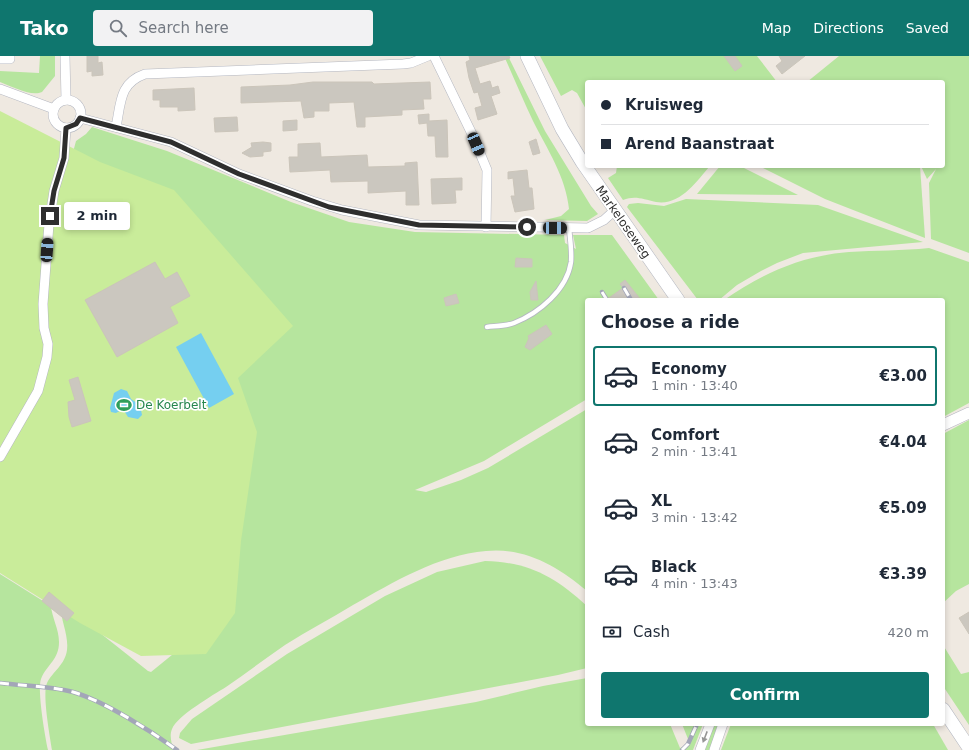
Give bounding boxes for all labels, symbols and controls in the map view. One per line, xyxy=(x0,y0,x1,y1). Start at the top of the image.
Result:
search box xyxy=(93,10,373,46)
text: Tako xyxy=(20,17,69,39)
icon: search xyxy=(107,17,129,39)
text: Search here xyxy=(139,19,229,37)
text: Map xyxy=(762,20,791,36)
text: Directions xyxy=(813,20,884,36)
text: Saved xyxy=(906,20,949,36)
text: Kruisweg xyxy=(625,96,704,114)
car xyxy=(466,131,486,157)
text: Arend Baanstraat xyxy=(625,135,774,153)
street label: Markeloseweg xyxy=(593,183,653,261)
callout: 2 min xyxy=(64,202,130,230)
route end xyxy=(41,207,59,225)
text: 2 min xyxy=(77,208,117,223)
route start xyxy=(518,218,536,236)
car xyxy=(543,222,567,234)
car xyxy=(40,238,54,262)
text: Choose a ride xyxy=(601,311,740,332)
icon: car xyxy=(603,358,639,394)
text: Economy xyxy=(651,360,727,378)
text: €3.00 xyxy=(880,367,927,385)
text: 1 min · 13:40 xyxy=(651,378,738,393)
sports icon: De Koerbelt xyxy=(115,396,133,414)
place label: De Koerbelt xyxy=(136,398,207,412)
icon: car xyxy=(603,424,639,460)
text: Comfort xyxy=(651,426,719,444)
text: €4.04 xyxy=(880,433,927,451)
text: 2 min · 13:41 xyxy=(651,444,738,459)
icon: car xyxy=(603,490,639,526)
text: XL xyxy=(651,492,672,510)
text: €5.09 xyxy=(880,499,927,517)
text: 3 min · 13:42 xyxy=(651,510,738,525)
icon: car xyxy=(603,556,639,592)
text: Black xyxy=(651,558,697,576)
text: €3.39 xyxy=(880,565,927,583)
text: 4 min · 13:43 xyxy=(651,576,738,591)
icon: cash xyxy=(601,621,623,643)
text: Cash xyxy=(633,623,670,641)
text: 420 m xyxy=(887,625,929,640)
button: Confirm xyxy=(601,672,929,718)
one-way arrow xyxy=(701,731,707,743)

